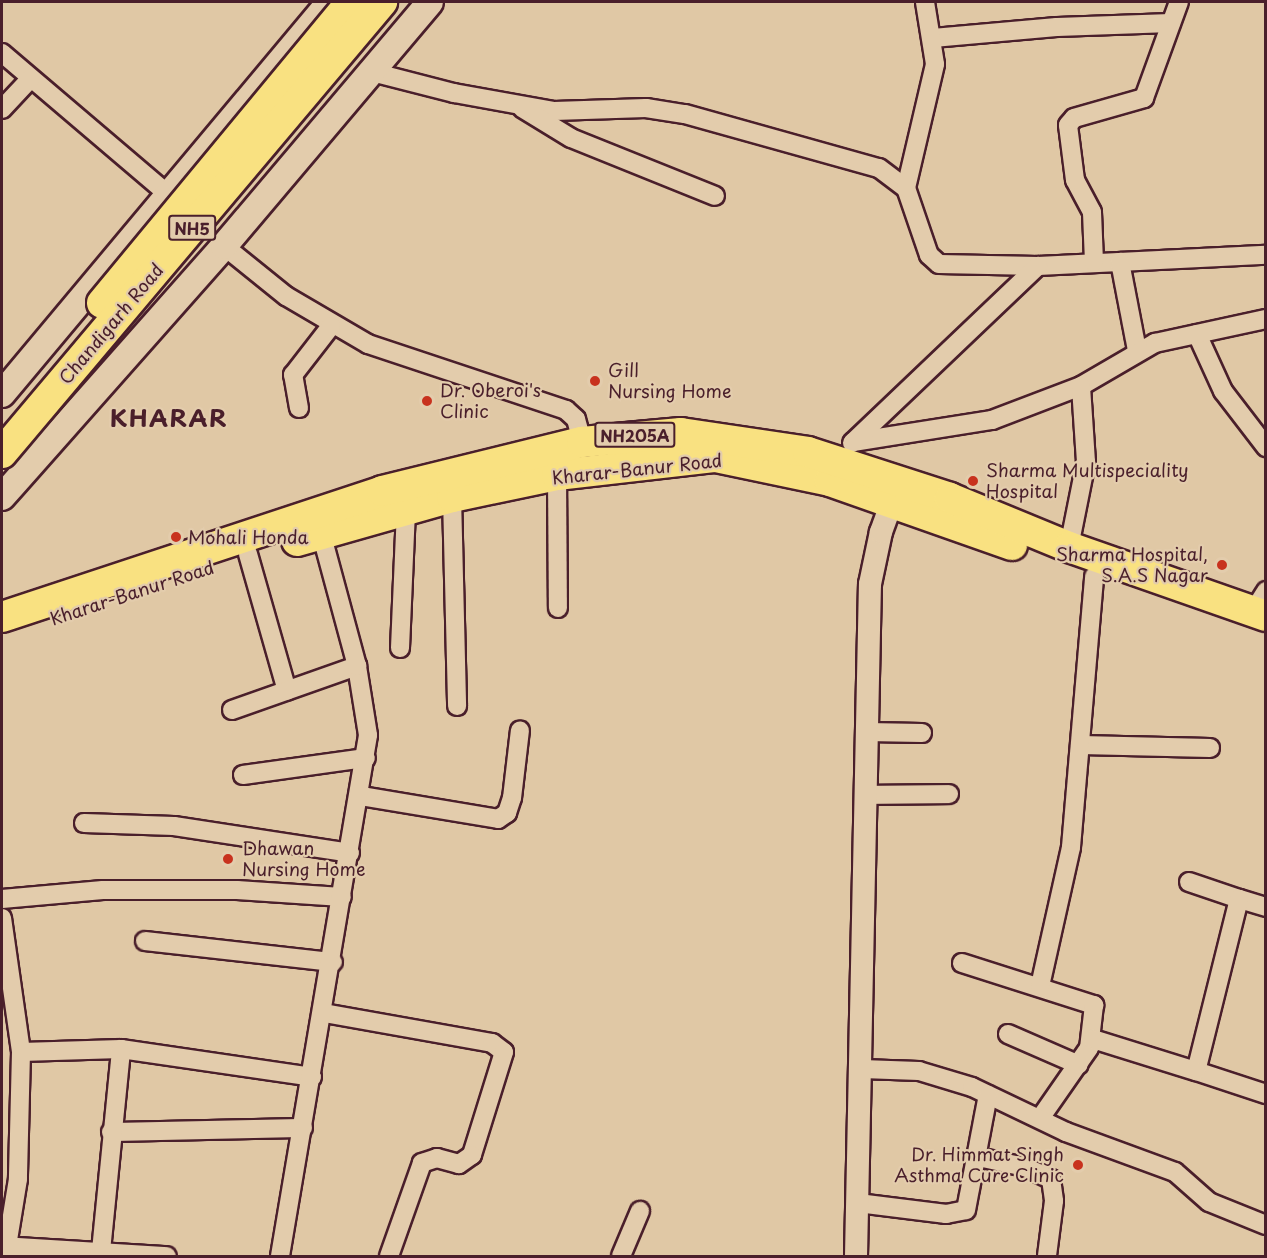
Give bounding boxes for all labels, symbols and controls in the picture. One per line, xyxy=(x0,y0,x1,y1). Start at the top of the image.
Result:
road number: NH5 xyxy=(168,215,216,241)
street label: Chandigarh Road xyxy=(54,259,168,389)
place label: Gill Nursing Home xyxy=(608,360,732,403)
marker: Gill Nursing Home xyxy=(586,372,604,390)
place label: Dr. Oberoi's Clinic xyxy=(440,380,542,422)
marker: Dr. Oberoi's Clinic xyxy=(418,392,436,410)
district label: KHARAR xyxy=(112,404,226,432)
road number: NH205A xyxy=(593,422,677,448)
street label: Kharar-Banur Road xyxy=(551,449,723,489)
place label: Sharma Multispeciality Hospital xyxy=(986,460,1189,502)
marker: Sharma Multispeciality Hospital xyxy=(964,472,982,490)
place label: Mohali Honda xyxy=(188,526,309,548)
marker: Mohali Honda xyxy=(169,530,183,544)
place label: Sharma Hospital, S.A.S Nagar xyxy=(1055,544,1208,586)
street label: Kharar-Banur Road xyxy=(48,556,216,630)
marker: Sharma Hospital, S.A.S Nagar xyxy=(1213,556,1231,574)
place label: Dhawan Nursing Home xyxy=(242,838,366,880)
marker: Dhawan Nursing Home xyxy=(219,850,237,868)
place label: Dr. Himmat Singh Asthma Cure Clinic xyxy=(894,1144,1064,1186)
marker: Dr. Himmat Singh Asthma Cure Clinic xyxy=(1069,1156,1087,1174)

